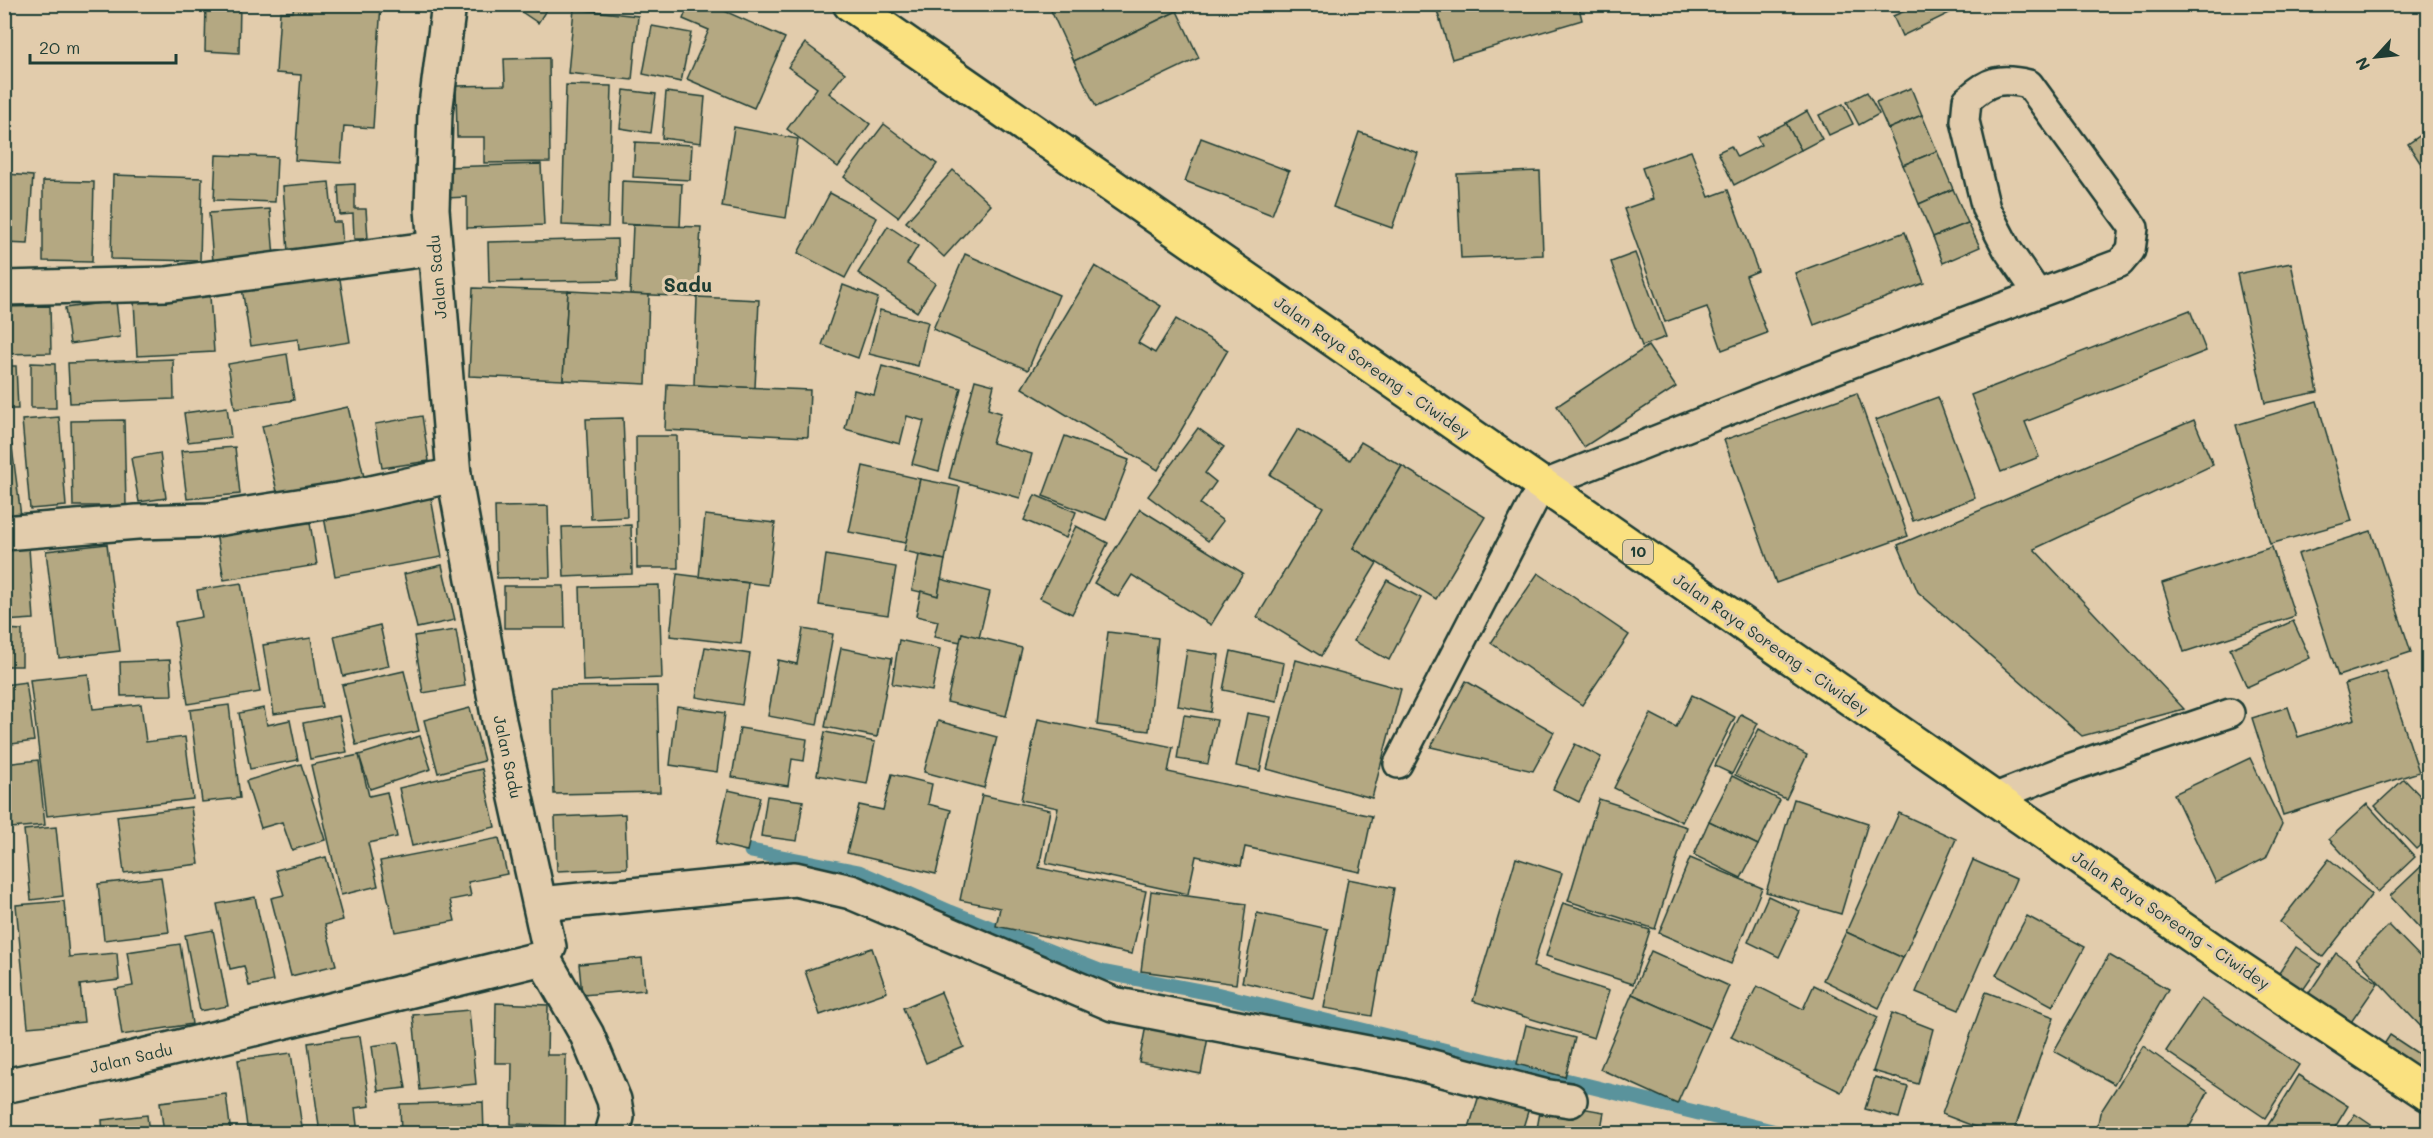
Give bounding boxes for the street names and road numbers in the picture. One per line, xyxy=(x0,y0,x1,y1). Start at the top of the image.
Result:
street label: Jalan Sadu xyxy=(422,234,451,320)
street label: Jalan Raya Soreang - Ciwidey xyxy=(1270,291,1474,442)
road number: 10 xyxy=(1623,540,1653,564)
street label: Jalan Raya Soreang - Ciwidey xyxy=(1669,568,1873,719)
street label: Jalan Sadu xyxy=(489,713,528,800)
street label: Jalan Raya Soreang - Ciwidey xyxy=(2068,845,2274,994)
street label: Jalan Sadu xyxy=(87,1038,174,1077)

